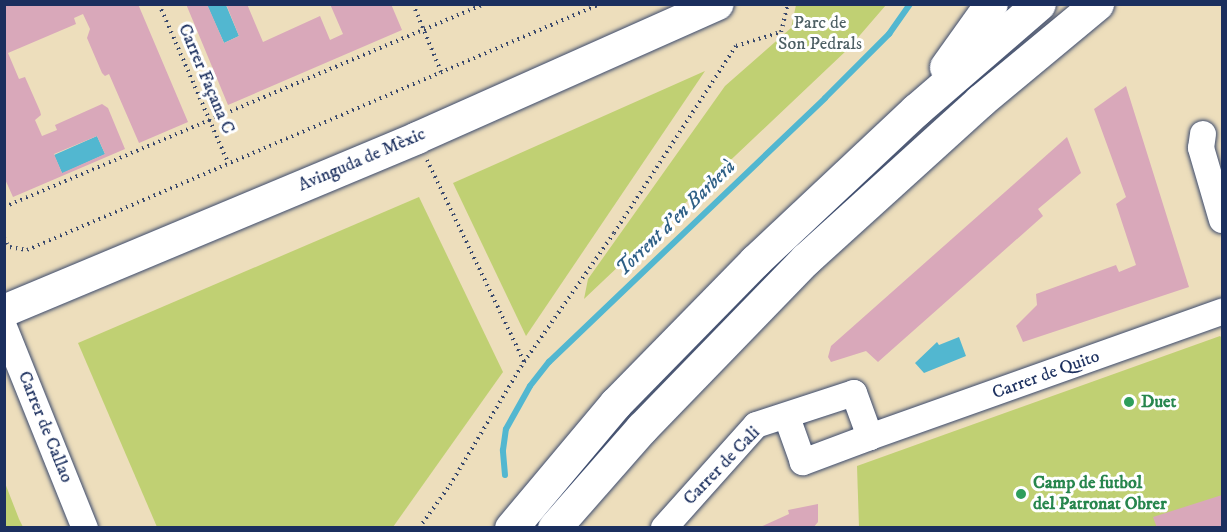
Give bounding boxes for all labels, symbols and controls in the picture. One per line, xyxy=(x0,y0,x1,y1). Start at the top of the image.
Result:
park label: Parc de Son Pedrals xyxy=(778,13,862,56)
street label: Carrer Façana C xyxy=(173,21,239,137)
street label: Avinguda de Mèxic xyxy=(295,123,429,197)
water label: Torrent d'en Barberà xyxy=(611,155,741,281)
street label: Carrer de Quito xyxy=(989,346,1103,404)
street label: Carrer de Callao xyxy=(13,368,77,486)
place label: Duet xyxy=(1141,391,1176,413)
marker: Duet xyxy=(1122,395,1136,409)
street label: Carrer de Cali xyxy=(679,422,765,510)
place label: Camp de futbol del Patronat Obrer xyxy=(1033,473,1167,516)
marker: Camp de futbol del Patronat Obrer xyxy=(1014,487,1028,501)

